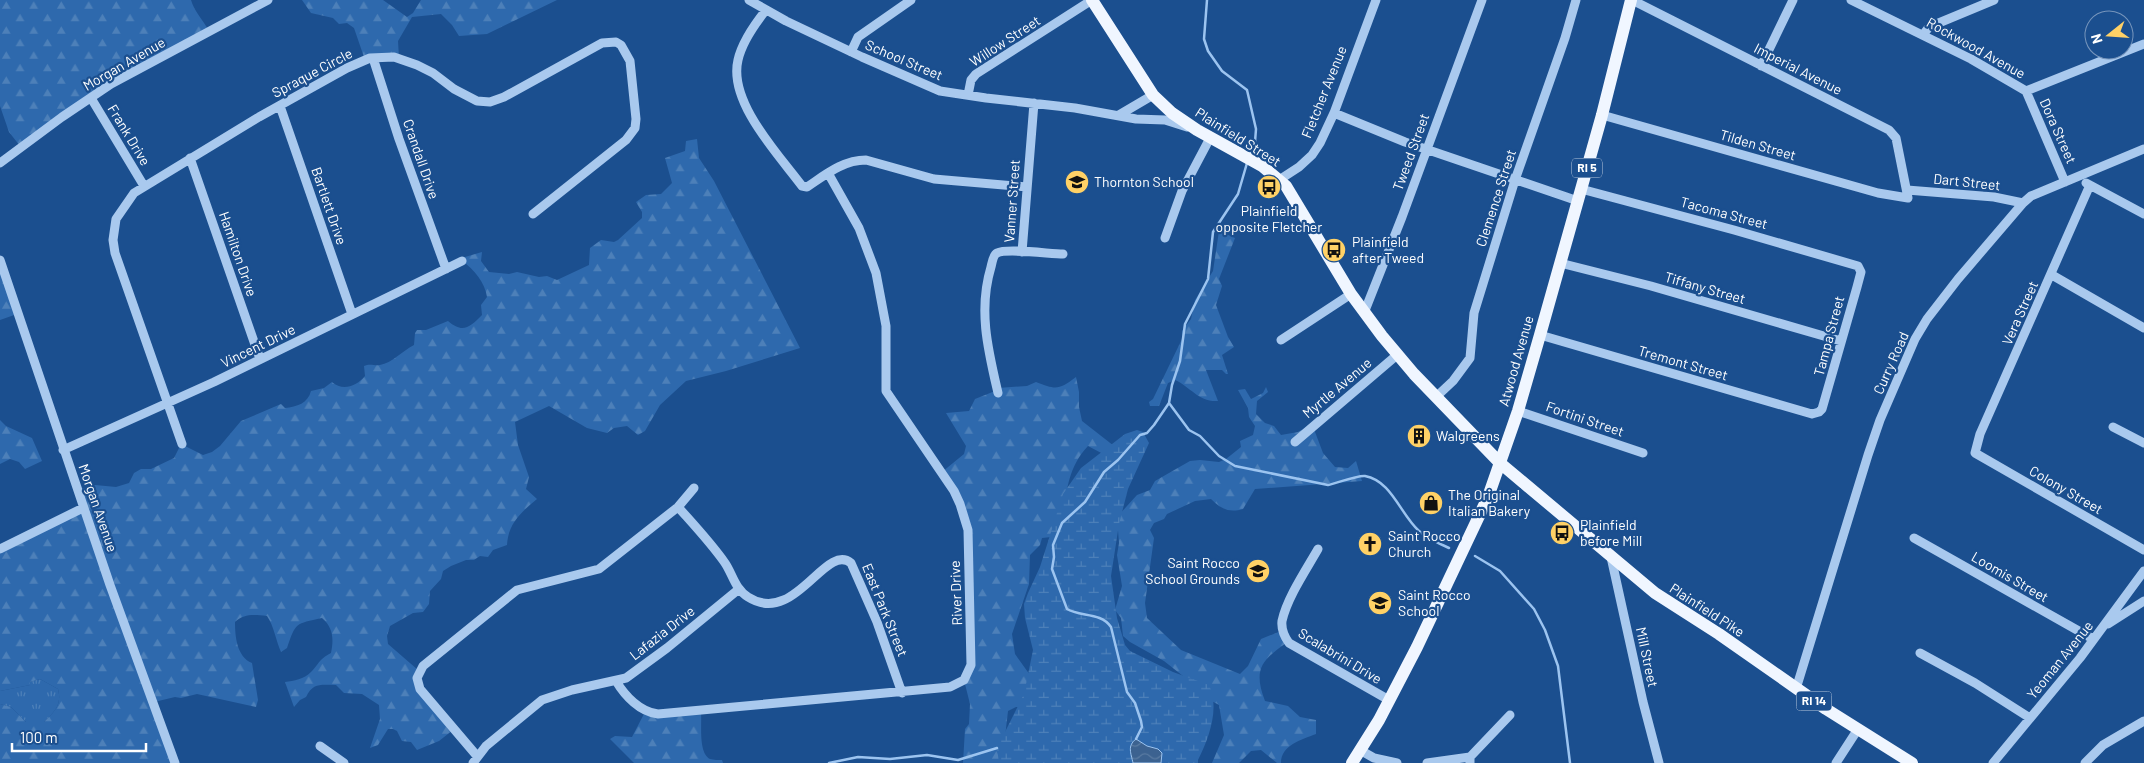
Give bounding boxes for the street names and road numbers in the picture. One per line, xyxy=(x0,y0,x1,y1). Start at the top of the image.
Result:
street label: Willow Street xyxy=(966,11,1043,70)
street label: Rockwood Avenue xyxy=(1924,13,2029,82)
street label: Morgan Avenue xyxy=(80,33,168,94)
street label: School Street xyxy=(863,36,945,83)
street label: Imperial Avenue xyxy=(1751,39,1845,98)
street label: Fletcher Avenue xyxy=(1297,43,1350,140)
street label: Spraque Circle xyxy=(269,44,355,101)
street label: Dora Street xyxy=(2037,96,2080,166)
street label: Frank Drive xyxy=(104,101,154,168)
street label: Plainfield Street xyxy=(1192,103,1284,170)
street label: Tweed Street xyxy=(1389,111,1432,193)
street label: Crandall Drive xyxy=(400,117,443,201)
street label: Tilden Street xyxy=(1718,126,1798,163)
street label: Clemence Street xyxy=(1472,147,1519,249)
road number: RI 5 xyxy=(1572,158,1602,178)
street label: Vanner Street xyxy=(1000,159,1023,243)
street label: Bartlett Drive xyxy=(308,165,351,247)
street label: Dart Street xyxy=(1933,170,2001,193)
street label: Tacoma Street xyxy=(1679,193,1770,232)
street label: Hamilton Drive xyxy=(216,209,261,299)
street label: Tiffany Street xyxy=(1663,268,1747,307)
street label: Vera Street xyxy=(1998,278,2041,347)
street label: Tampa Street xyxy=(1810,294,1847,378)
street label: Atwood Avenue xyxy=(1494,314,1537,408)
street label: Vincent Drive xyxy=(218,320,298,371)
street label: Curry Road xyxy=(1869,329,1912,397)
street label: Tremont Street xyxy=(1636,342,1730,383)
street label: Myrtle Avenue xyxy=(1299,354,1375,421)
street label: Fortini Street xyxy=(1544,397,1626,440)
street label: Morgan Avenue xyxy=(75,462,121,554)
street label: Colony Street xyxy=(2027,462,2106,517)
street label: Loomis Street xyxy=(1969,548,2052,605)
street label: River Drive xyxy=(946,560,965,626)
street label: East Park Street xyxy=(859,561,912,659)
street label: Plainfield Pike xyxy=(1667,579,1748,640)
street label: Lafazia Drive xyxy=(626,602,698,663)
street label: Yeoman Avenue xyxy=(2023,617,2096,702)
street label: Scalabrini Drive xyxy=(1295,624,1385,687)
street label: Mill Street xyxy=(1633,625,1662,689)
road number: RI 14 xyxy=(1796,691,1832,710)

